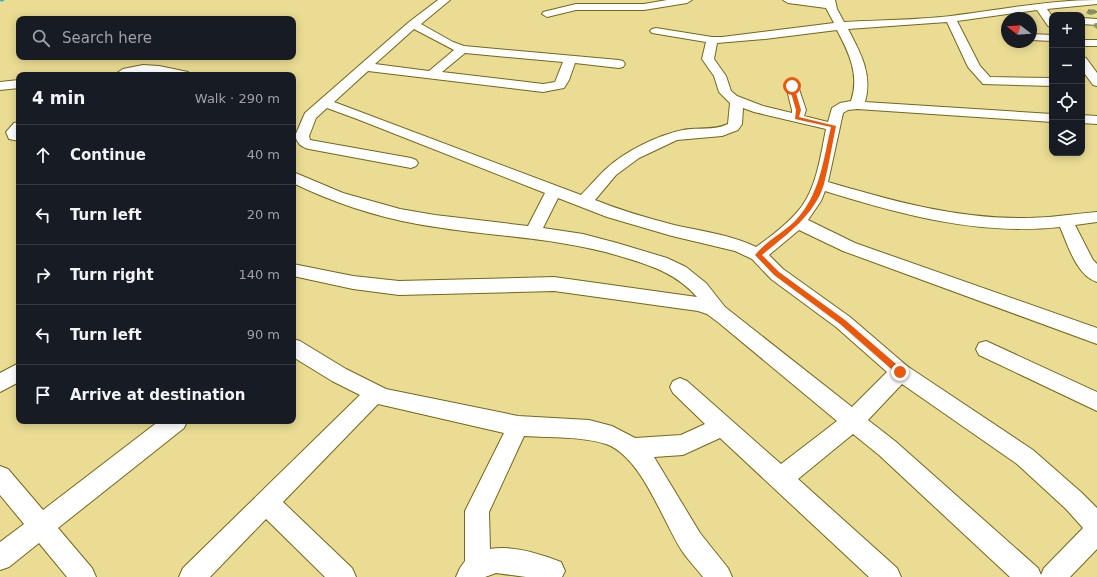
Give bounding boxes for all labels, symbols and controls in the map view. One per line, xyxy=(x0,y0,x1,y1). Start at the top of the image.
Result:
north arrow xyxy=(1001,12,1037,48)
map controls xyxy=(1049,12,1085,156)
button: + xyxy=(1049,12,1085,48)
search box xyxy=(16,16,296,60)
icon: search xyxy=(30,27,52,49)
text: Search here xyxy=(62,29,152,47)
button: − xyxy=(1049,48,1085,84)
route start xyxy=(783,77,801,95)
button: locate xyxy=(1049,84,1085,120)
text: 4 min xyxy=(32,88,85,108)
text: Walk · 290 m xyxy=(195,91,280,106)
button: layers xyxy=(1049,120,1085,156)
icon: ahead xyxy=(32,144,54,166)
text: Continue xyxy=(70,146,146,164)
text: 40 m xyxy=(247,147,280,162)
icon: left xyxy=(32,204,54,226)
text: Turn left xyxy=(70,206,142,224)
text: 20 m xyxy=(247,207,280,222)
icon: right xyxy=(32,264,54,286)
text: Turn right xyxy=(70,266,154,284)
text: 140 m xyxy=(238,267,280,282)
icon: left xyxy=(32,324,54,346)
text: Turn left xyxy=(70,326,142,344)
text: 90 m xyxy=(247,327,280,342)
route end xyxy=(891,363,909,381)
icon: arrive xyxy=(32,384,54,406)
text: Arrive at destination xyxy=(70,386,245,404)

